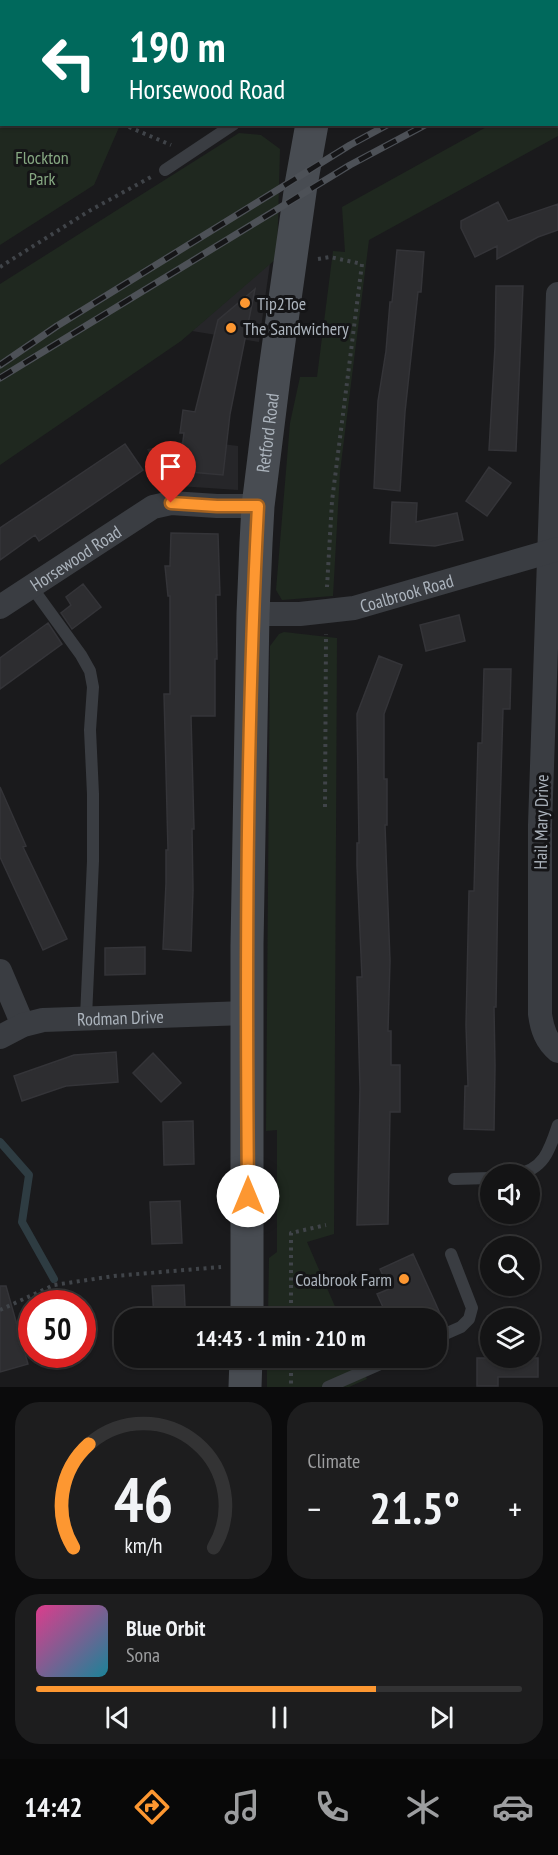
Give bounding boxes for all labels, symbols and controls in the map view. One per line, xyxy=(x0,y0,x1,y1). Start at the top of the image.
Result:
text: 190 m xyxy=(129,19,226,74)
icon: left xyxy=(30,24,108,102)
text: Horsewood Road xyxy=(129,72,285,106)
park label: Flockton Park xyxy=(15,146,69,190)
place label: Tip2Toe xyxy=(257,292,306,315)
marker: Tip2Toe xyxy=(238,296,252,310)
place label: The Sandwichery xyxy=(243,317,349,340)
marker: The Sandwichery xyxy=(224,321,238,335)
street label: Retford Road xyxy=(251,392,283,474)
pin xyxy=(145,441,196,503)
icon: arrive xyxy=(154,450,187,483)
street label: Horsewood Road xyxy=(25,520,125,596)
street label: Coalbrook Road xyxy=(357,568,456,617)
street label: Hail Mary Drive xyxy=(529,774,553,870)
street label: Rodman Drive xyxy=(77,1004,164,1030)
position arrow xyxy=(216,1164,280,1228)
map controls xyxy=(480,1164,540,1368)
button: sound xyxy=(480,1164,540,1224)
button: search xyxy=(480,1236,540,1296)
place label: Coalbrook Farm xyxy=(295,1268,392,1291)
marker: Coalbrook Farm xyxy=(397,1272,411,1286)
speed limit sign: 50 xyxy=(18,1290,96,1368)
button: layers xyxy=(480,1308,540,1368)
text: 14:43 · 1 min · 210 m xyxy=(195,1324,366,1352)
text: Climate xyxy=(308,1448,360,1474)
text: 46 xyxy=(113,1458,173,1539)
text: 21.5° xyxy=(370,1478,460,1536)
text: − xyxy=(308,1487,321,1530)
text: + xyxy=(508,1487,522,1530)
text: km/h xyxy=(124,1531,162,1559)
text: Blue Orbit xyxy=(126,1614,205,1642)
text: Sona xyxy=(126,1642,160,1668)
icon: previous xyxy=(101,1701,134,1734)
icon: pause xyxy=(263,1701,296,1734)
icon: next xyxy=(425,1701,458,1734)
icon: directions xyxy=(131,1786,173,1828)
icon: music xyxy=(221,1786,263,1828)
icon: phone xyxy=(311,1786,353,1828)
icon: climate xyxy=(402,1786,444,1828)
icon: car xyxy=(492,1786,534,1828)
text: 14:42 xyxy=(24,1790,83,1824)

